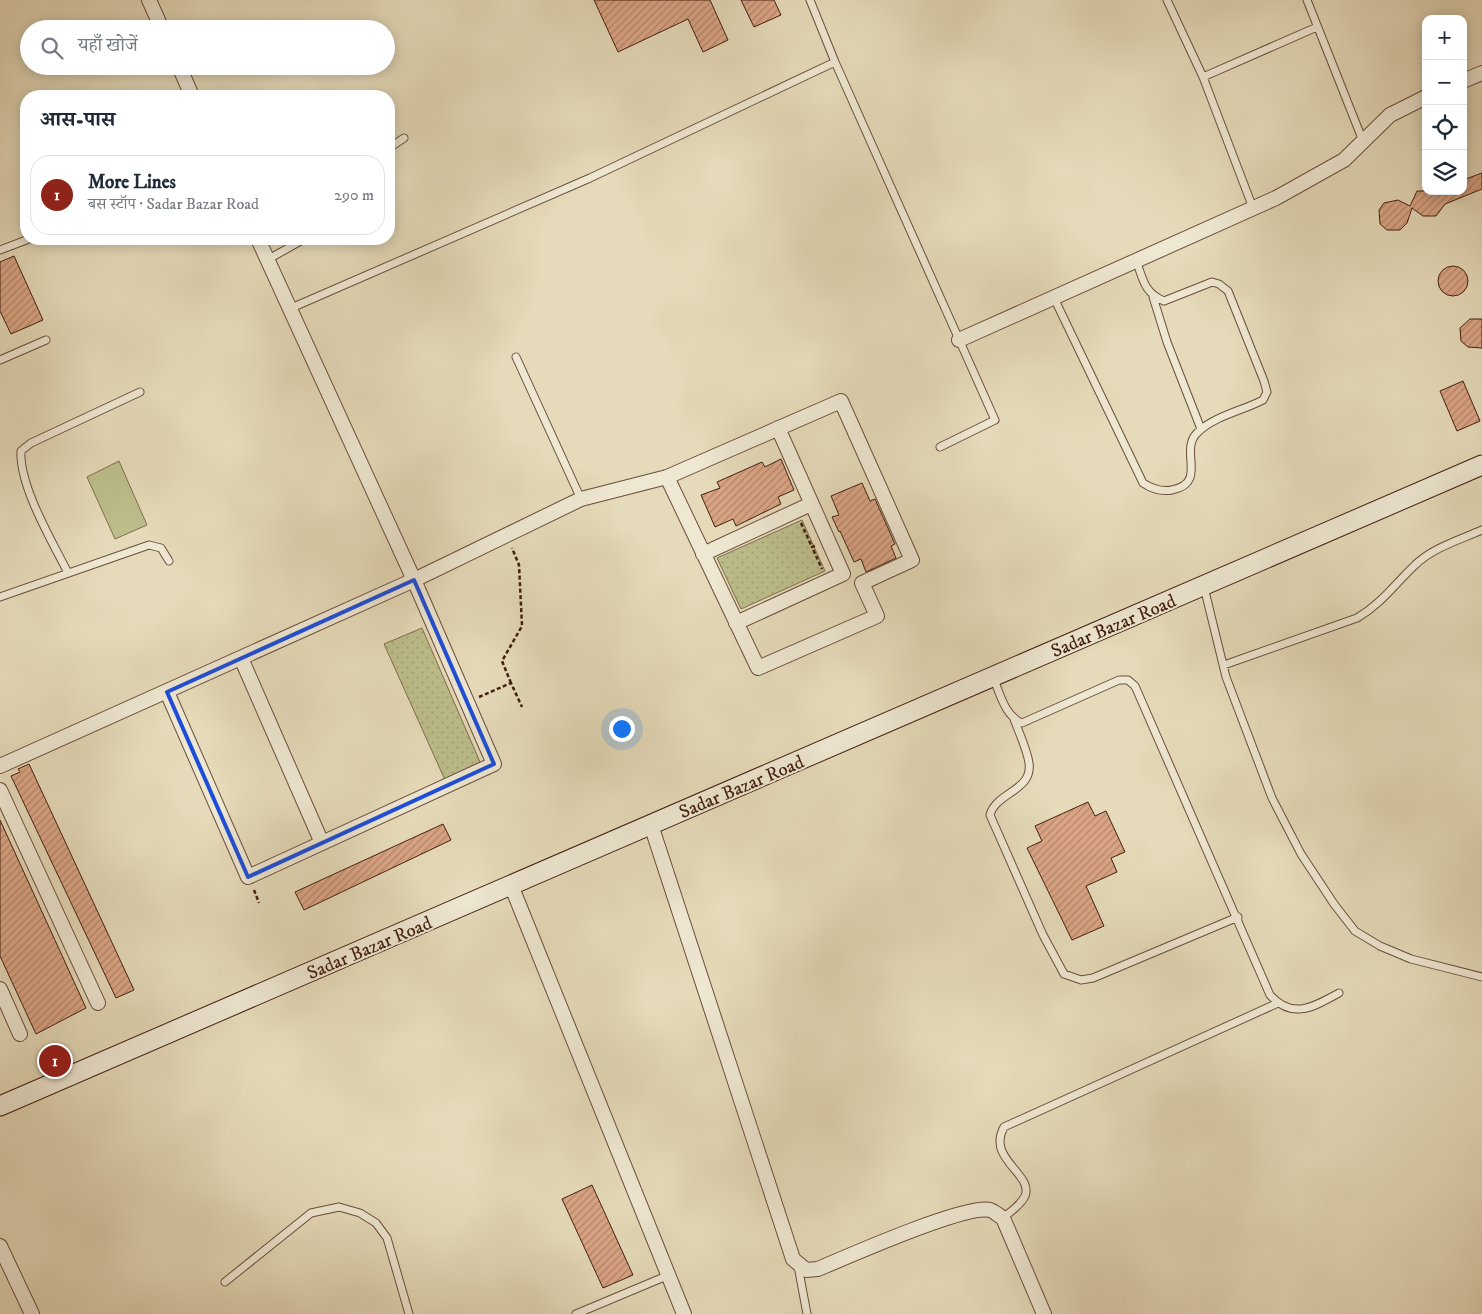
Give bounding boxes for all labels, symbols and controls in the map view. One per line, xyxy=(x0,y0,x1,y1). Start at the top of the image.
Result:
map controls xyxy=(1422,15,1467,195)
button: + xyxy=(1422,15,1467,60)
search box xyxy=(20,20,395,75)
icon: search xyxy=(38,34,66,62)
text: यहाँ खोजें xyxy=(78,34,138,57)
button: − xyxy=(1422,60,1467,105)
button: locate xyxy=(1422,105,1467,150)
text: आस-पास xyxy=(40,107,115,133)
button: layers xyxy=(1422,150,1467,195)
text: More Lines xyxy=(88,171,176,194)
text: 1 xyxy=(54,185,60,205)
text: 290 m xyxy=(334,185,374,205)
text: बस स्टॉप · Sadar Bazar Road xyxy=(88,194,259,214)
street label: Sadar Bazar Road xyxy=(1048,589,1180,663)
your location xyxy=(609,716,635,742)
street label: Sadar Bazar Road xyxy=(676,750,808,824)
street label: Sadar Bazar Road xyxy=(304,911,436,985)
pin: 1 xyxy=(39,1042,71,1080)

